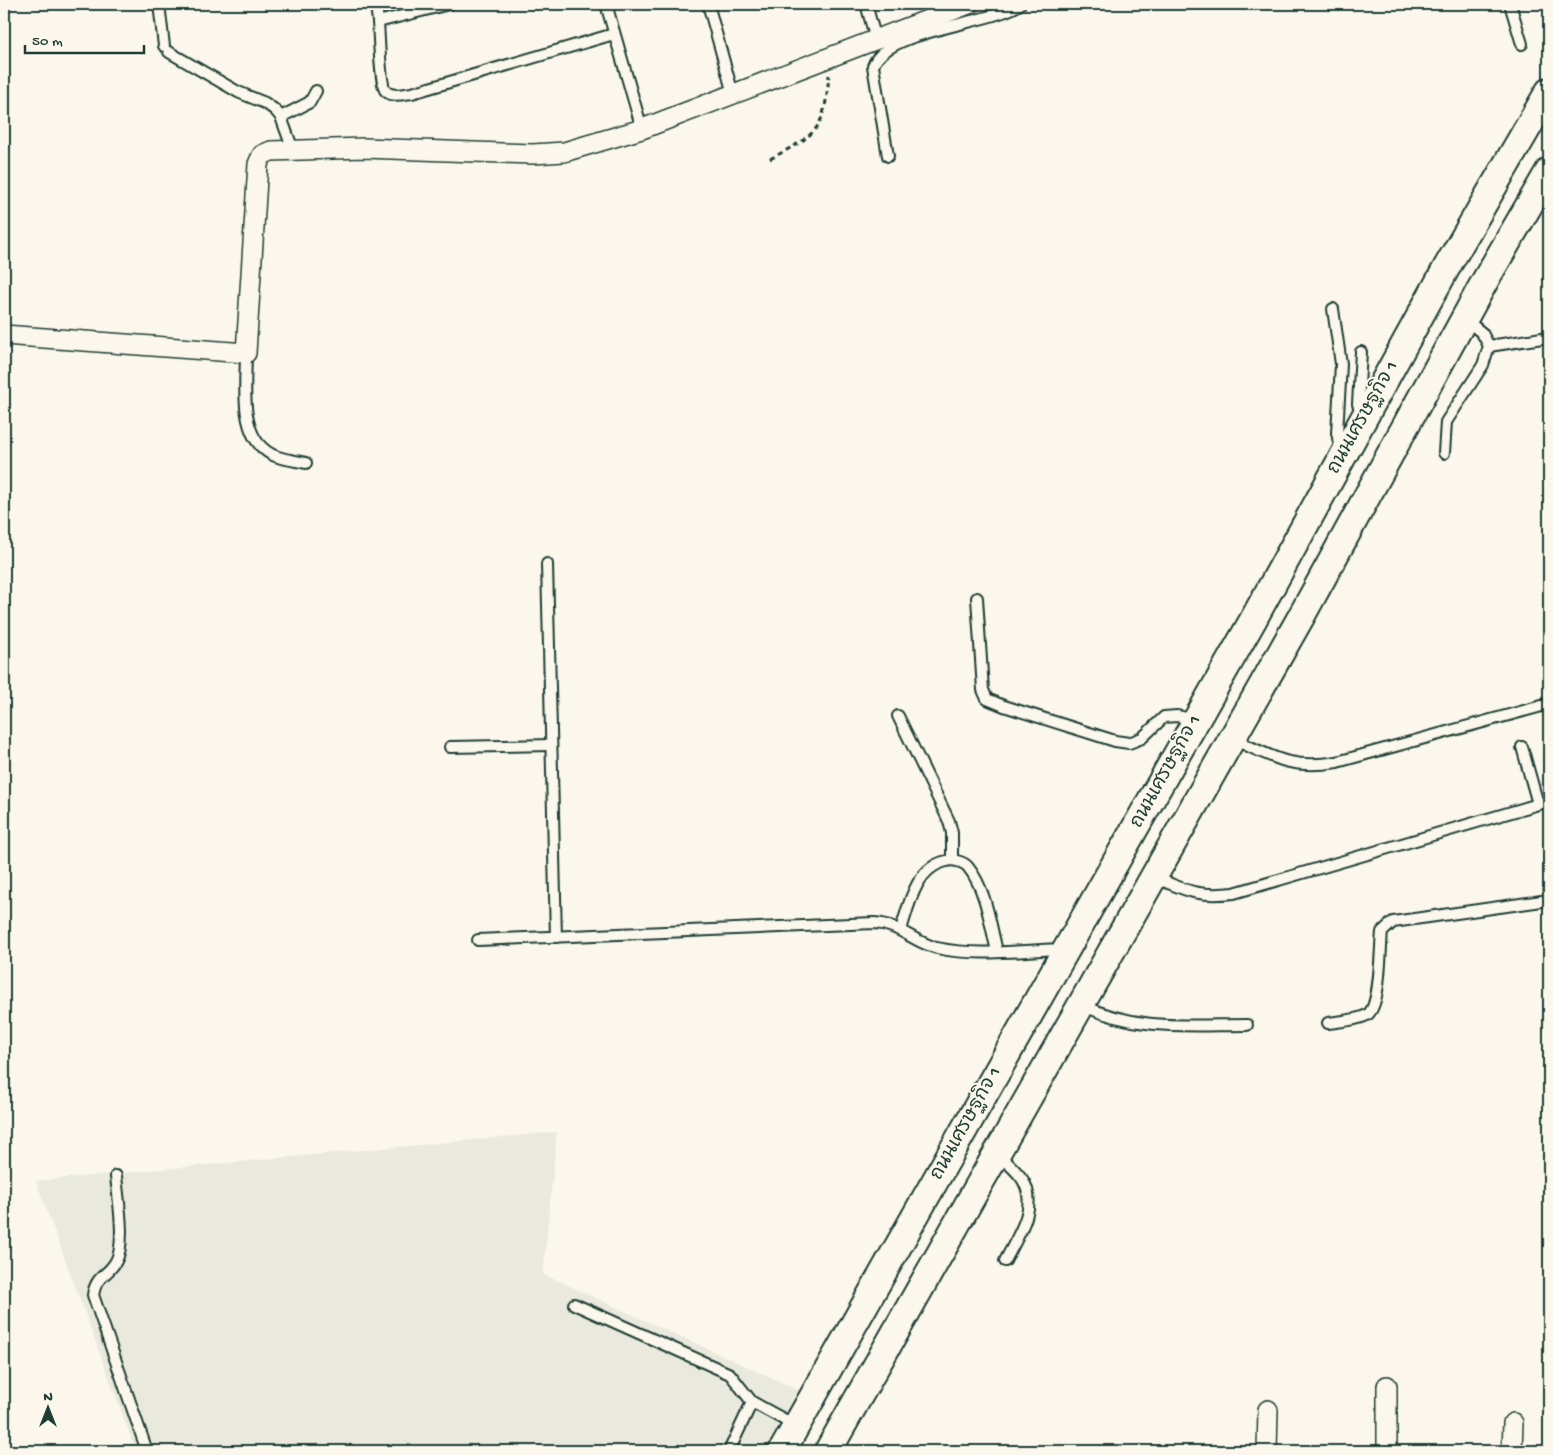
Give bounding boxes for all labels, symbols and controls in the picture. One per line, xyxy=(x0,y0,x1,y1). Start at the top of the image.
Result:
scale bar xyxy=(25,22,144,54)
text: 50 m xyxy=(32,33,63,51)
street label: ถนนเศรษฐกิจ 1 xyxy=(1322,356,1405,479)
street label: ถนนเศรษฐกิจ 1 xyxy=(1125,710,1208,833)
street label: ถนนเศรษฐกิจ 1 xyxy=(925,1062,1008,1185)
north arrow xyxy=(22,1382,72,1432)
text: N xyxy=(43,1389,53,1406)

